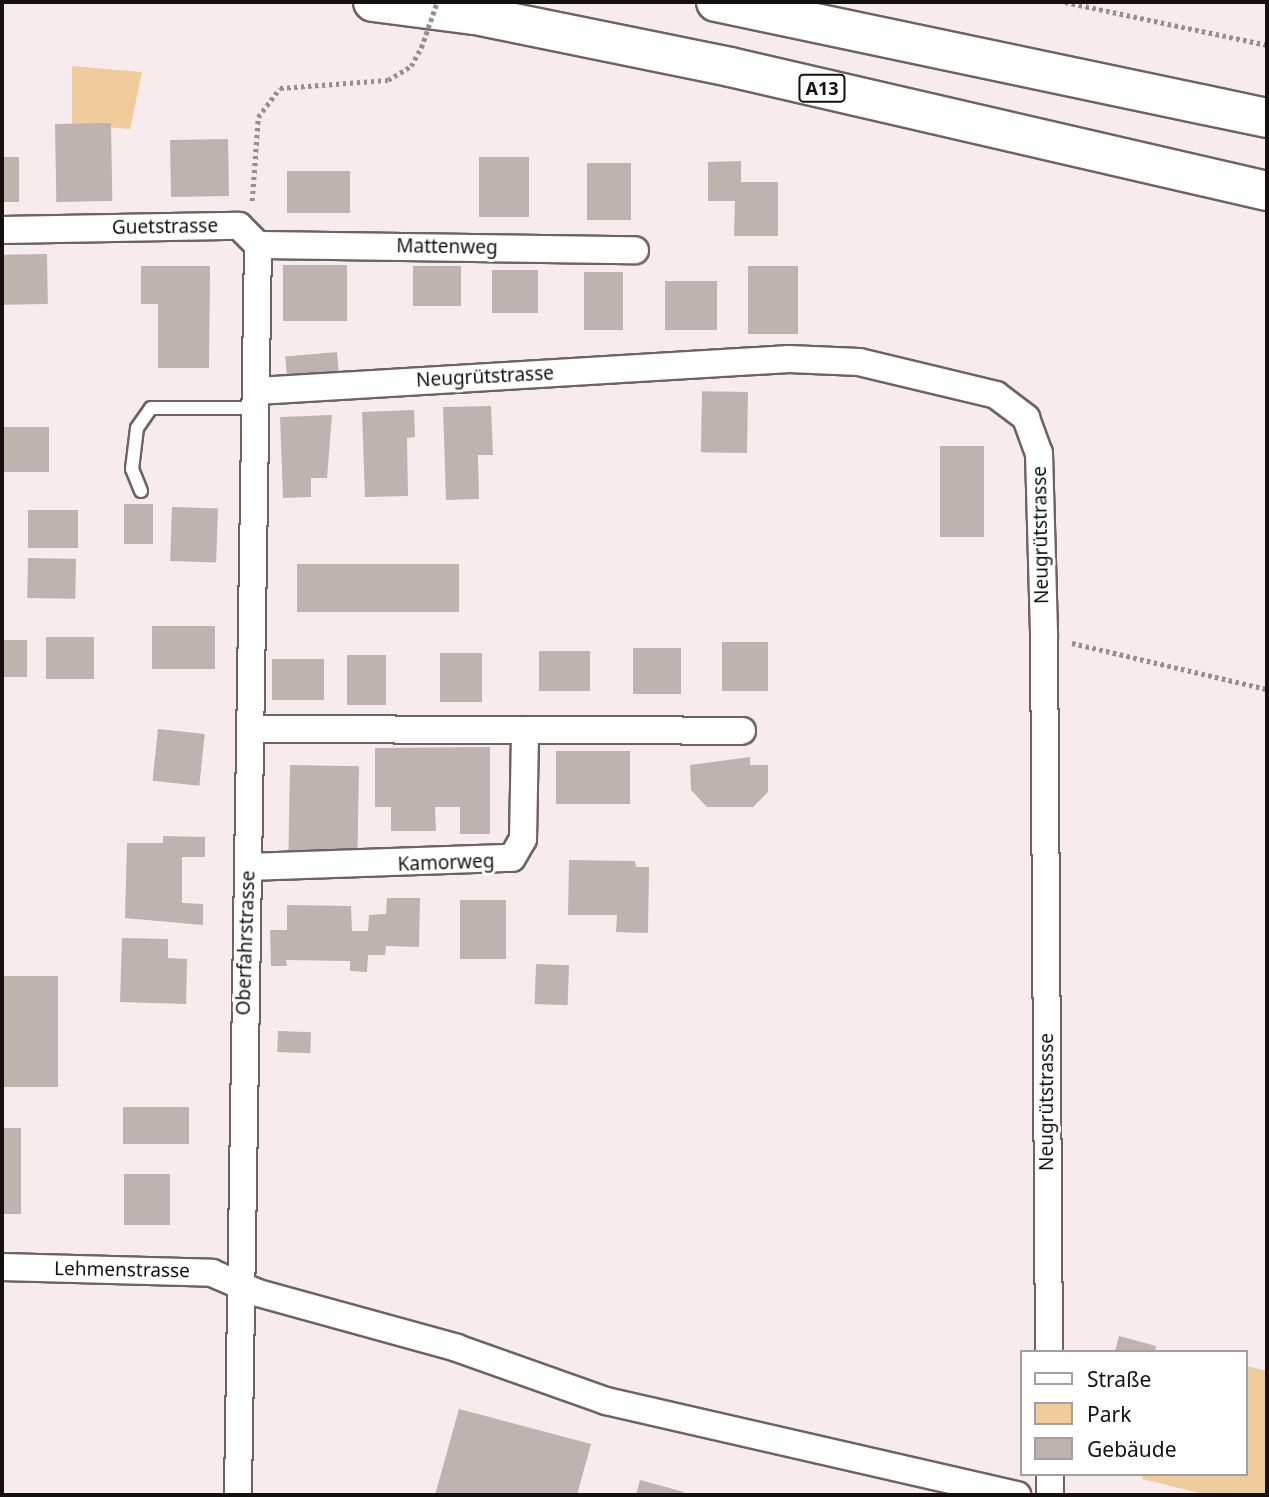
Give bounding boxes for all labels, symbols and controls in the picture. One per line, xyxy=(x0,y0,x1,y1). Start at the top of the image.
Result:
road number: A13 xyxy=(798,74,846,102)
street label: Guetstrasse xyxy=(112,215,218,239)
street label: Mattenweg xyxy=(396,235,498,259)
street label: Neugrütstrasse xyxy=(415,362,555,392)
street label: Neugrütstrasse xyxy=(1028,466,1054,604)
street label: Kamorweg xyxy=(397,850,495,876)
street label: Oberfahrstrasse xyxy=(232,870,260,1016)
street label: Neugrütstrasse xyxy=(1036,1033,1058,1171)
street label: Lehmenstrasse xyxy=(54,1257,190,1283)
legend xyxy=(1020,1350,1248,1476)
text: Straße xyxy=(1087,1365,1151,1393)
text: Park xyxy=(1087,1400,1131,1428)
text: Gebäude xyxy=(1087,1435,1177,1463)

